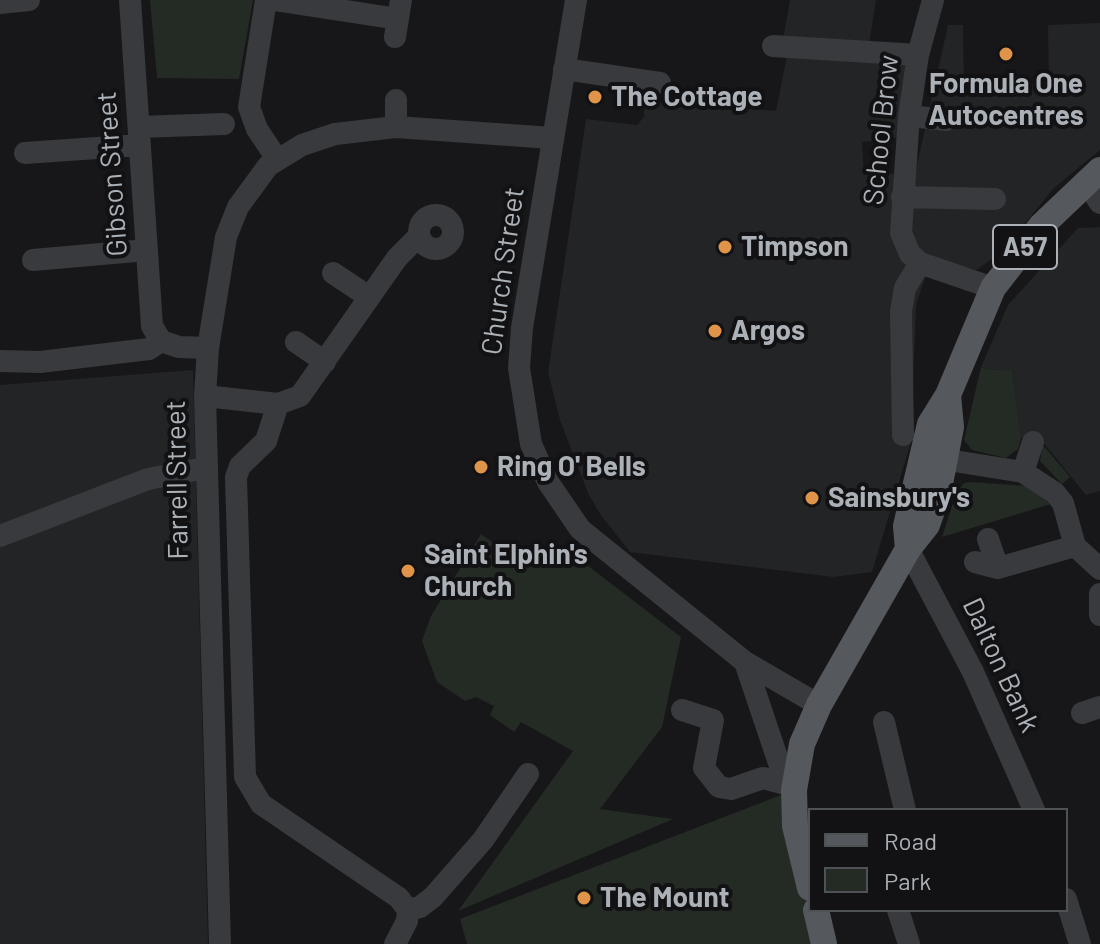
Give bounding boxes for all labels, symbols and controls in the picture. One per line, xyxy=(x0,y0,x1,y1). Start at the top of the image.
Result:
marker: Formula One Autocentres xyxy=(997,45,1015,63)
street label: School Brow xyxy=(856,53,906,207)
place label: Formula One Autocentres xyxy=(928,67,1084,133)
place label: The Cottage xyxy=(611,80,763,114)
marker: The Cottage xyxy=(586,88,604,106)
street label: Gibson Street xyxy=(89,90,135,258)
street label: Church Street xyxy=(475,185,531,357)
road number: A57 xyxy=(993,225,1057,269)
place label: Timpson xyxy=(741,230,849,264)
marker: Timpson xyxy=(716,238,734,256)
place label: Argos xyxy=(731,314,805,348)
marker: Argos xyxy=(706,322,724,340)
street label: Farrell Street xyxy=(159,400,195,560)
place label: Ring O' Bells xyxy=(497,450,646,484)
marker: Ring O' Bells xyxy=(472,458,490,476)
place label: Sainsbury's xyxy=(828,481,970,515)
marker: Sainsbury's xyxy=(803,489,821,507)
place label: Saint Elphin's Church xyxy=(424,538,588,604)
marker: Saint Elphin's Church xyxy=(399,562,417,580)
street label: Dalton Bank xyxy=(955,592,1047,738)
legend xyxy=(808,808,1068,912)
text: Road xyxy=(884,826,937,855)
text: Park xyxy=(884,866,931,895)
place label: The Mount xyxy=(600,881,729,915)
marker: The Mount xyxy=(575,889,593,907)

